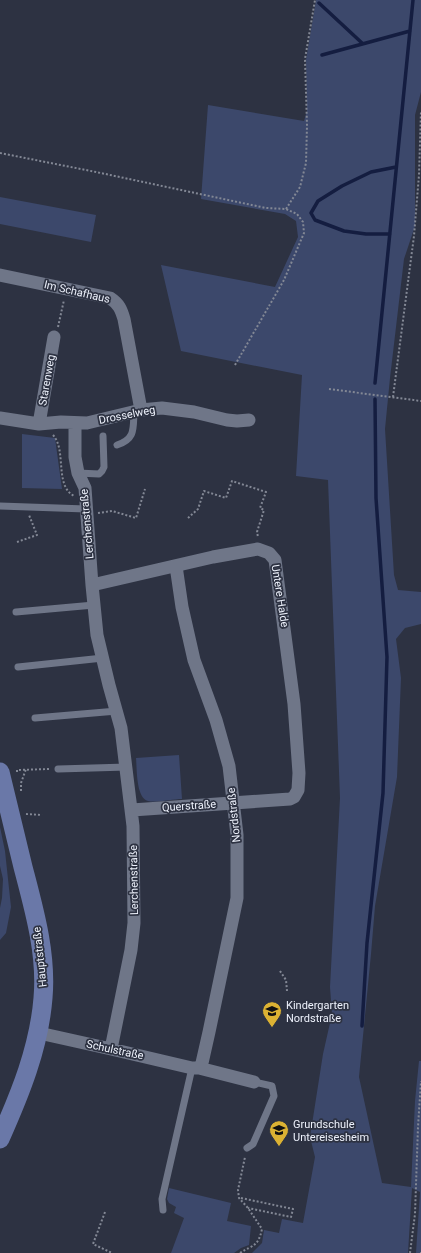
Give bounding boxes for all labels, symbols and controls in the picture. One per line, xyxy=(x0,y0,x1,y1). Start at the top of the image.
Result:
street label: Im Schafhaus xyxy=(43,278,112,306)
street label: Starenweg xyxy=(36,353,58,407)
street label: Drosselweg xyxy=(98,403,156,427)
street label: Lerchenstraße xyxy=(77,488,97,560)
street label: Untere Halde xyxy=(269,564,291,628)
street label: Nordstraße xyxy=(225,787,243,843)
street label: Querstraße xyxy=(161,798,217,814)
street label: Lerchenstraße xyxy=(127,845,141,915)
street label: Hauptstraße xyxy=(30,926,50,988)
place label: Kindergarten Nordstraße xyxy=(286,999,349,1025)
school or university icon: Kindergarten Nordstraße xyxy=(261,1000,283,1028)
street label: Schulstraße xyxy=(85,1038,145,1062)
place label: Grundschule Untereisesheim xyxy=(293,1118,369,1144)
school or university icon: Grundschule Untereisesheim xyxy=(268,1119,290,1147)

